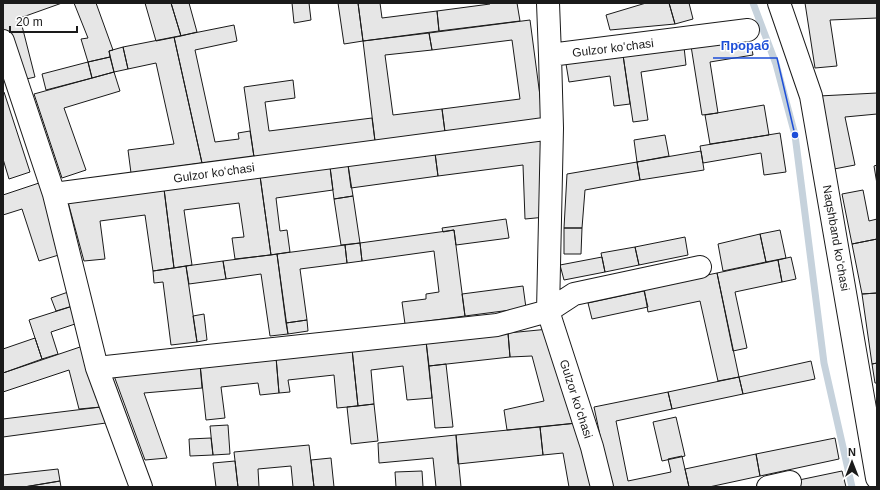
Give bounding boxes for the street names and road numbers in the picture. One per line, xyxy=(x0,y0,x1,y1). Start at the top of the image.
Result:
street label: Gulzor koʻchasi xyxy=(571,36,655,60)
street label: Gulzor koʻchasi xyxy=(172,160,256,186)
street label: Naqshband ko'chasi xyxy=(820,184,852,292)
street label: Gulzor koʻchasi xyxy=(557,358,595,440)

